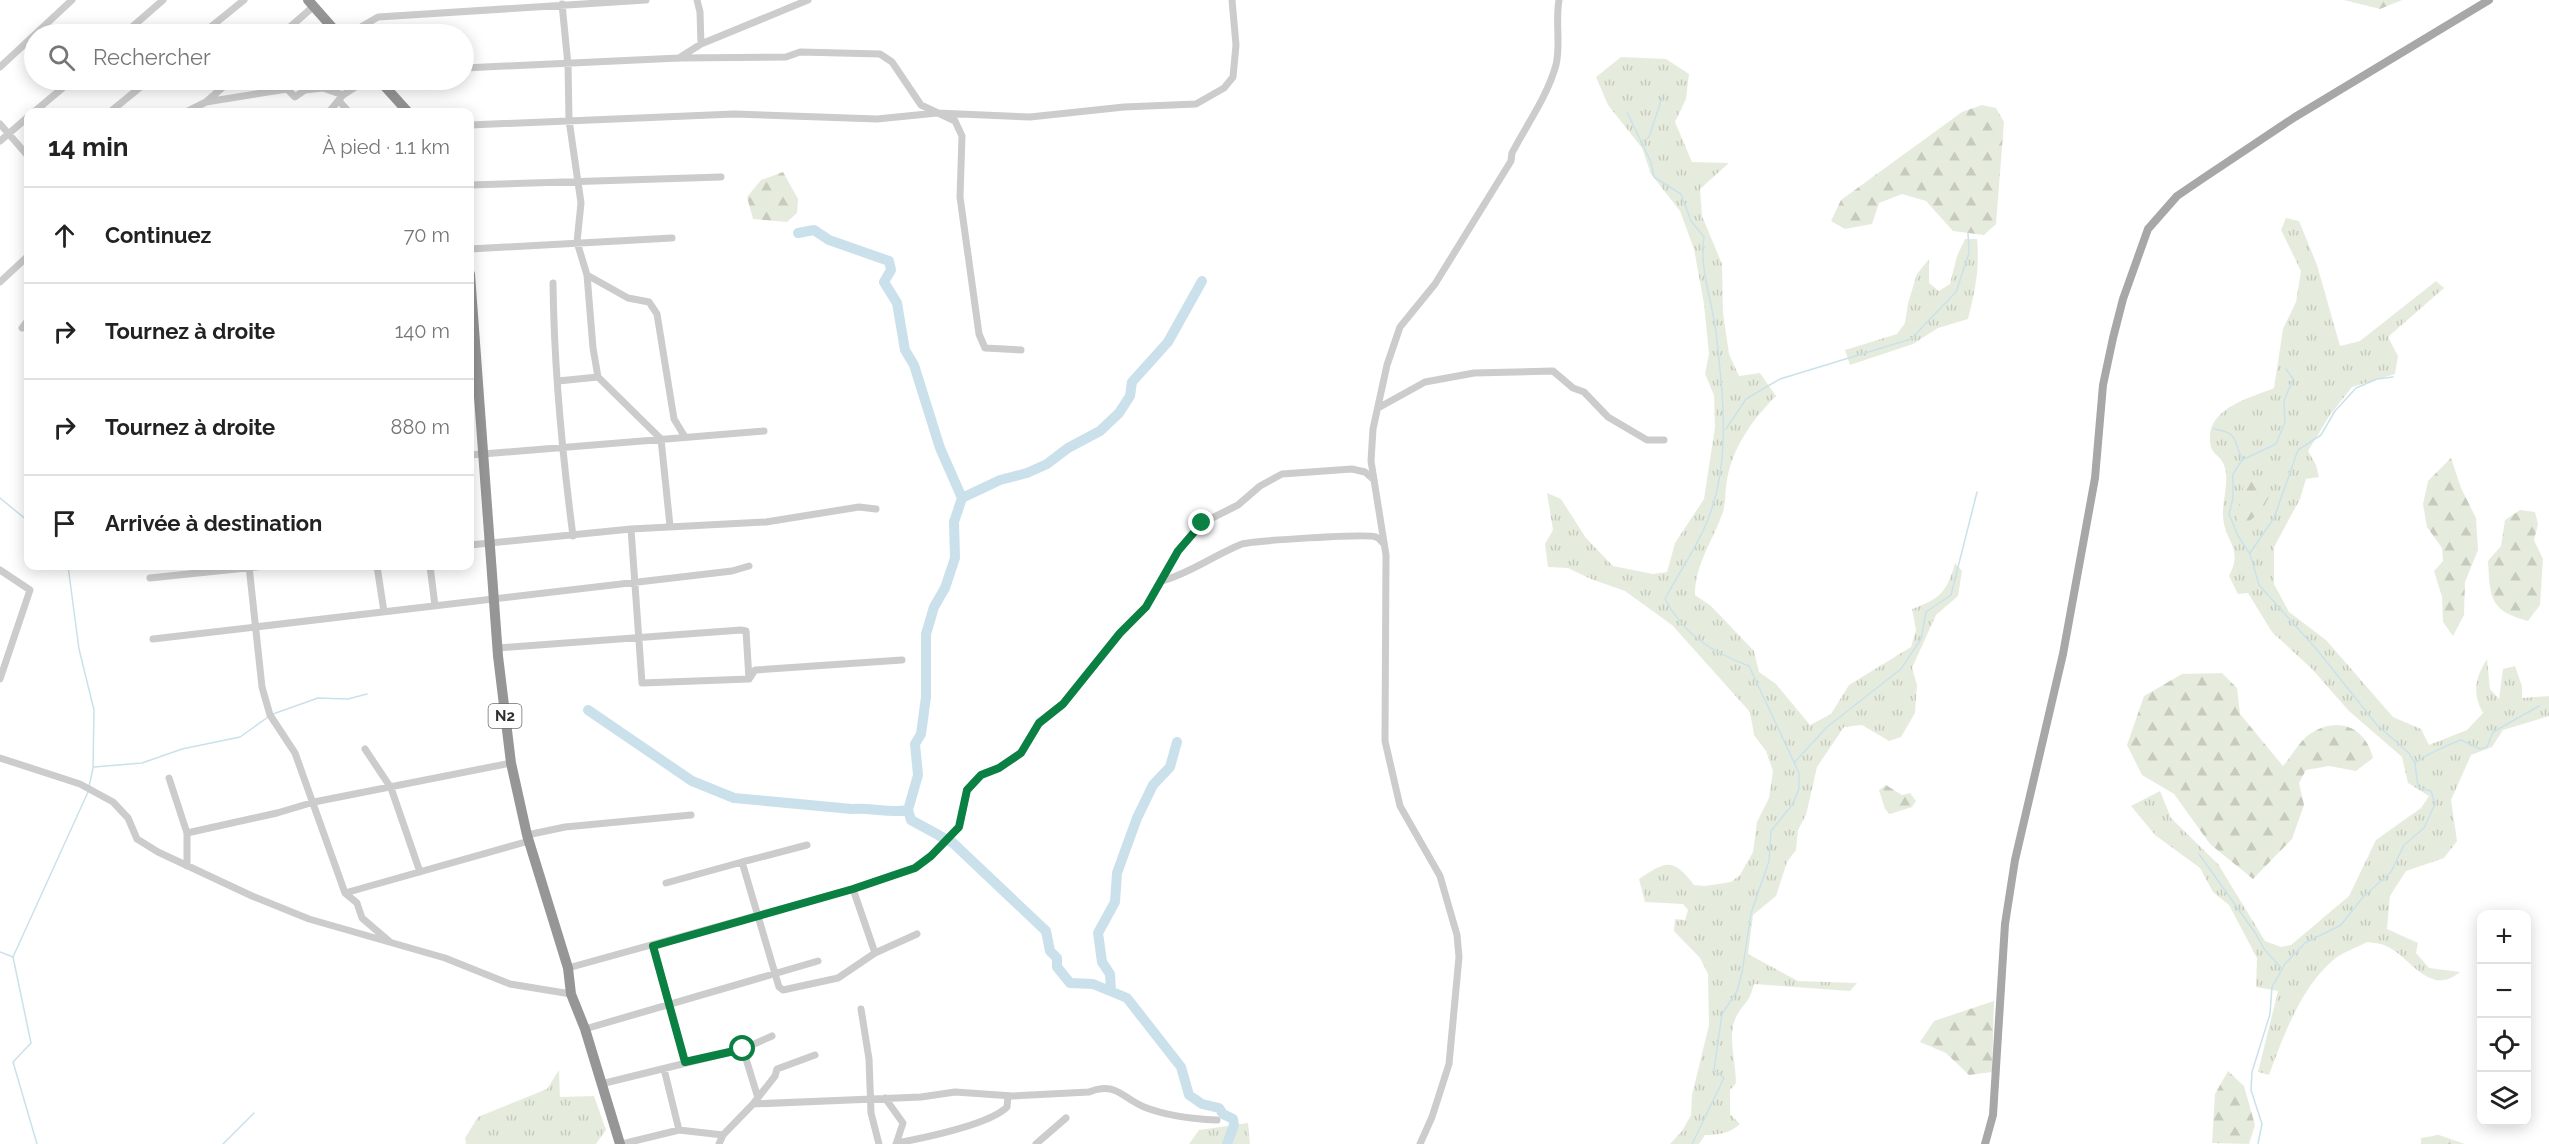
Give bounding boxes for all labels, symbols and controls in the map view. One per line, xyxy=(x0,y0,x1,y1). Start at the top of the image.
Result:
search box xyxy=(24,24,474,90)
icon: search xyxy=(45,41,78,74)
text: Rechercher xyxy=(93,44,211,70)
text: 14 min xyxy=(48,132,128,162)
text: À pied · 1.1 km xyxy=(322,135,450,159)
icon: ahead xyxy=(48,219,81,252)
text: Continuez xyxy=(105,222,211,248)
text: 70 m xyxy=(404,223,450,247)
icon: right xyxy=(48,315,81,348)
text: Tournez à droite xyxy=(105,318,275,344)
text: 140 m xyxy=(395,319,450,343)
icon: right xyxy=(48,411,81,444)
text: Tournez à droite xyxy=(105,414,275,440)
text: 880 m xyxy=(391,415,450,439)
icon: arrive xyxy=(48,507,81,540)
route end xyxy=(1188,509,1214,535)
text: Arrivée à destination xyxy=(105,510,322,536)
road number: N2 xyxy=(488,704,522,728)
map controls xyxy=(2477,910,2531,1126)
button: + xyxy=(2477,910,2531,964)
button: − xyxy=(2477,964,2531,1018)
button: locate xyxy=(2477,1018,2531,1072)
route start xyxy=(729,1035,755,1061)
button: layers xyxy=(2477,1072,2531,1126)

